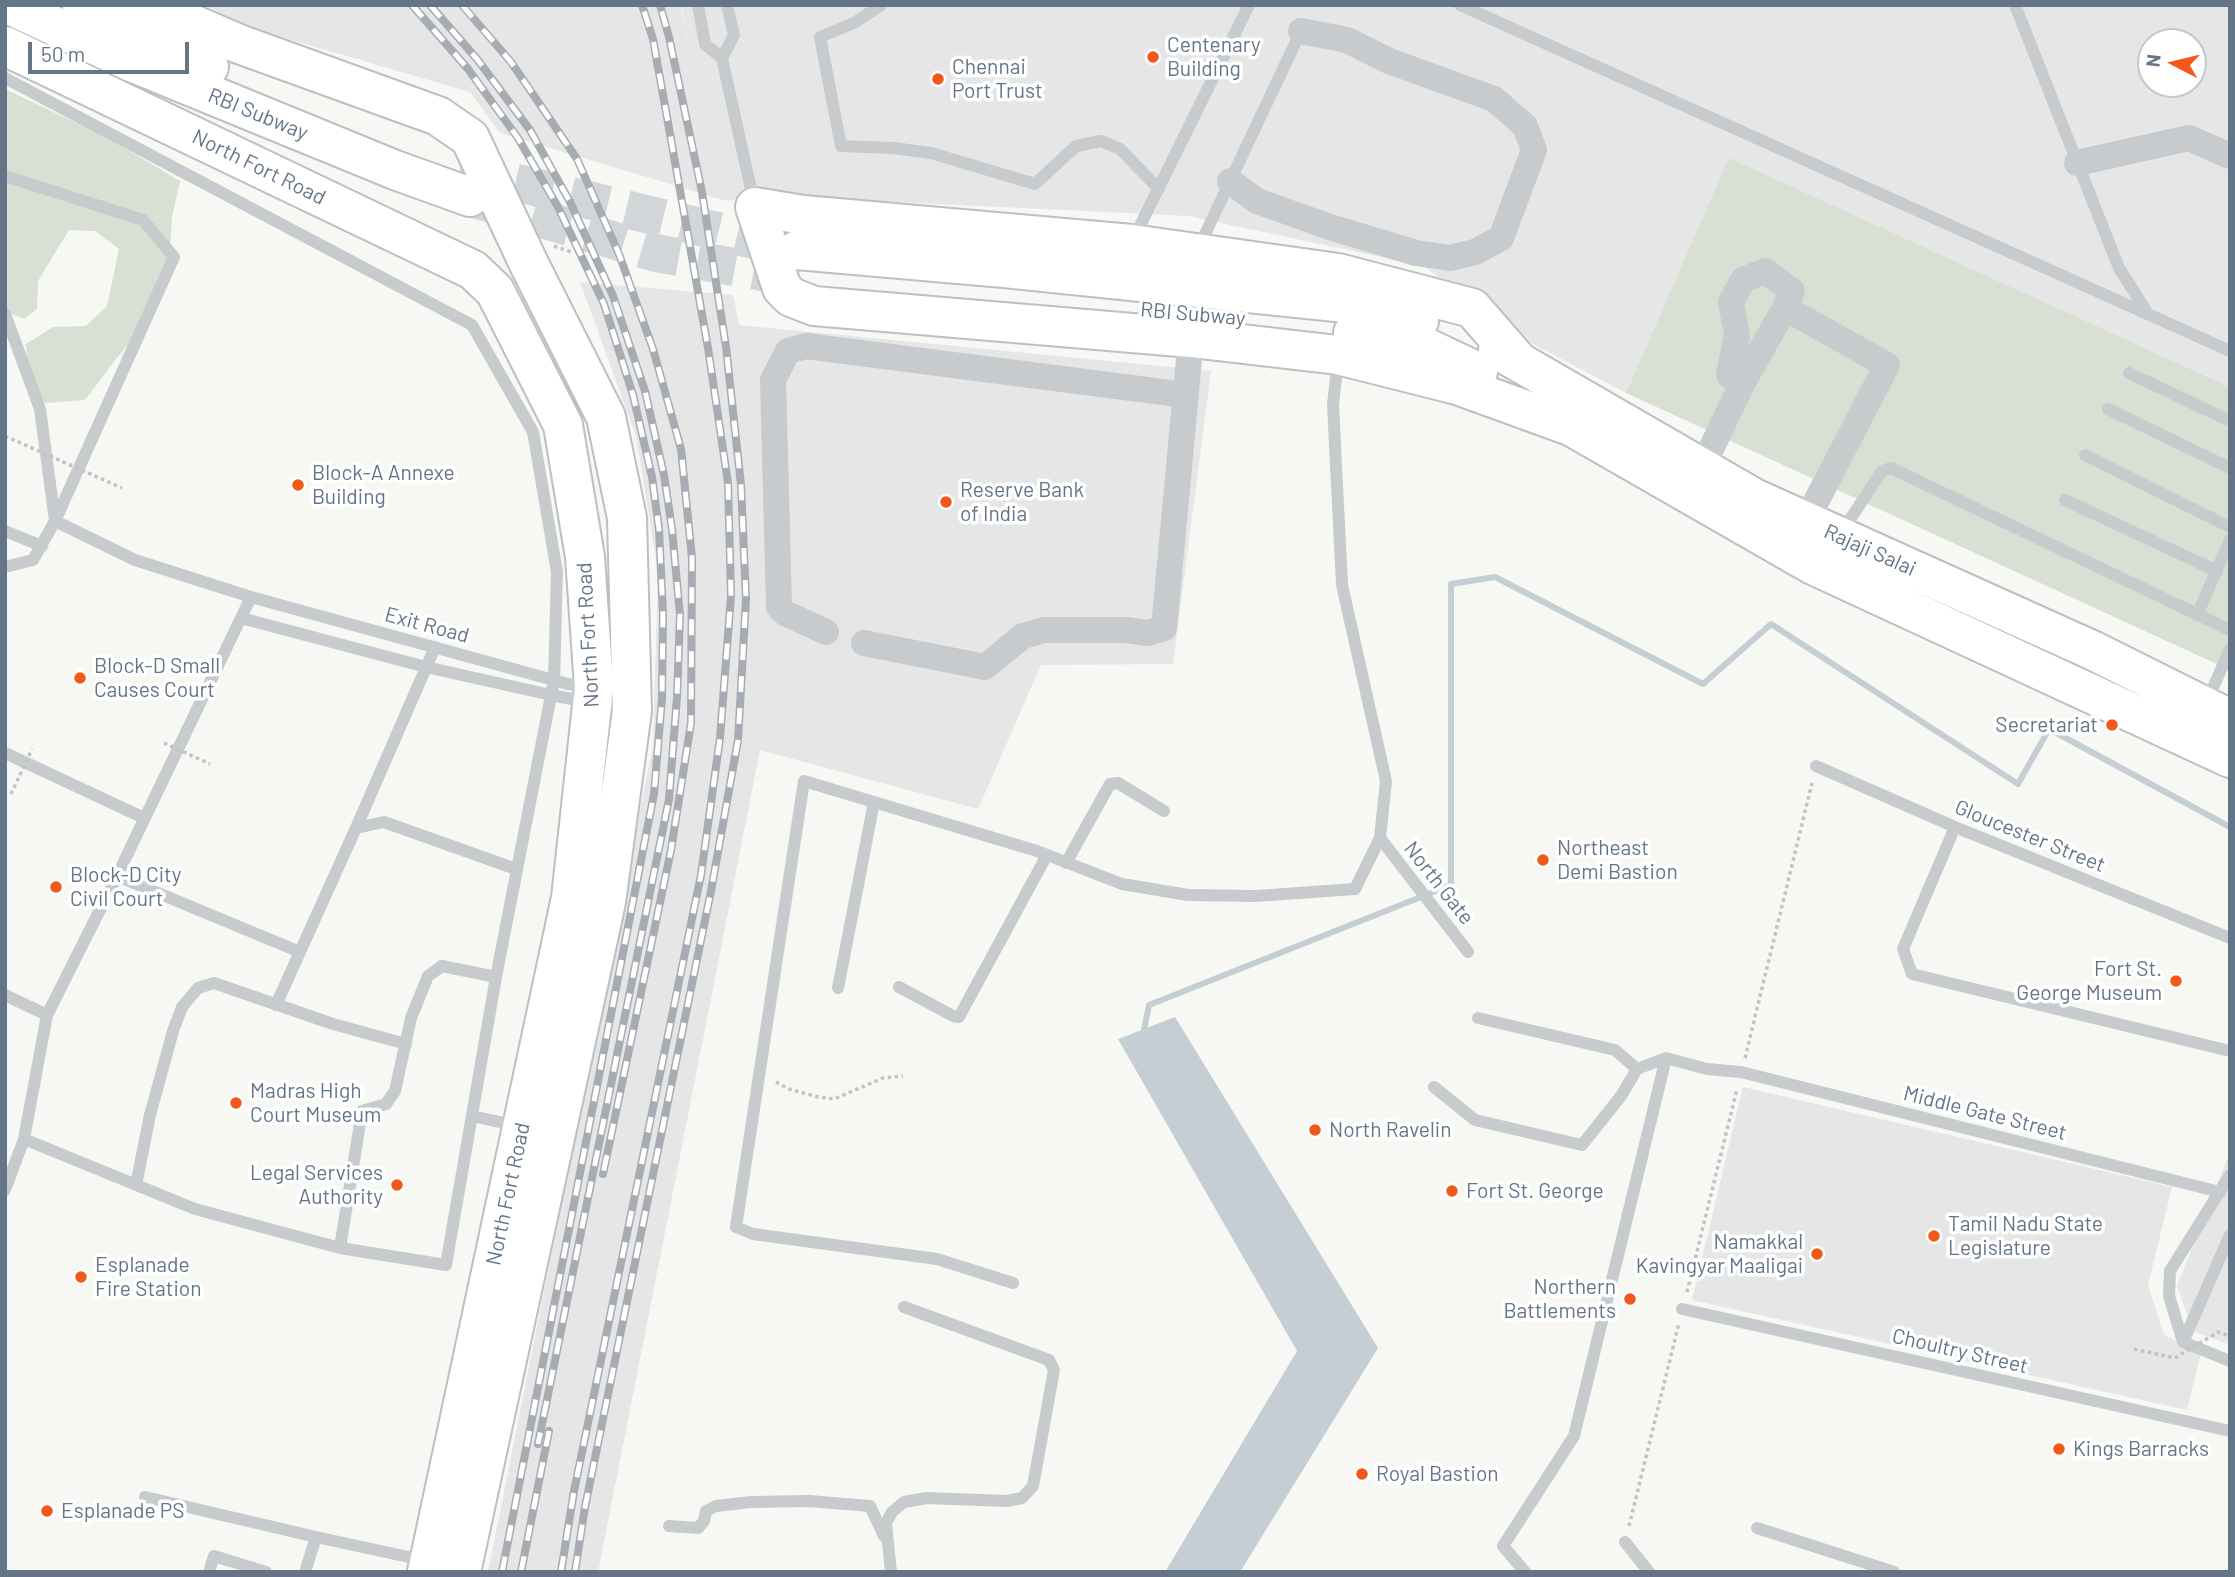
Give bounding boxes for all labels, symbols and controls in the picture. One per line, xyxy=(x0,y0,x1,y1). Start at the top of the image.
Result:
scale bar xyxy=(32,28,192,72)
north arrow xyxy=(2137,28,2207,98)
place label: Centenary Building xyxy=(1167,32,1261,82)
text: 50 m xyxy=(41,41,85,66)
marker: Centenary Building xyxy=(1145,49,1161,65)
text: N xyxy=(2140,53,2165,68)
place label: Chennai Port Trust xyxy=(952,54,1043,104)
marker: Chennai Port Trust xyxy=(930,71,946,87)
street label: RBI Subway xyxy=(204,83,312,145)
street label: North Fort Road xyxy=(188,124,330,210)
street label: RBI Subway xyxy=(1139,297,1247,331)
place label: Block-A Annexe Building xyxy=(312,460,455,510)
marker: Block-A Annexe Building xyxy=(290,477,306,493)
place label: Reserve Bank of India xyxy=(960,477,1084,527)
marker: Reserve Bank of India xyxy=(938,494,954,510)
street label: Rajaji Salai xyxy=(1820,519,1920,581)
street label: North Fort Road xyxy=(572,562,604,708)
street label: Exit Road xyxy=(382,602,472,648)
place label: Block-D Small Causes Court xyxy=(94,653,220,703)
marker: Block-D Small Causes Court xyxy=(72,670,88,686)
place label: Secretariat xyxy=(1995,712,2098,738)
marker: Secretariat xyxy=(2104,717,2120,733)
street label: Gloucester Street xyxy=(1951,794,2109,878)
place label: Northeast Demi Bastion xyxy=(1557,835,1678,885)
street label: North Gate xyxy=(1399,836,1479,930)
marker: Northeast Demi Bastion xyxy=(1535,852,1551,868)
place label: Block-D City Civil Court xyxy=(70,862,181,912)
marker: Block-D City Civil Court xyxy=(48,879,64,895)
place label: Fort St. George Museum xyxy=(2016,956,2162,1006)
marker: Fort St. George Museum xyxy=(2168,973,2184,989)
place label: Madras High Court Museum xyxy=(250,1078,381,1128)
street label: Middle Gate Street xyxy=(1901,1081,2069,1145)
marker: Madras High Court Museum xyxy=(228,1095,244,1111)
place label: North Ravelin xyxy=(1329,1117,1452,1143)
street label: North Fort Road xyxy=(481,1120,535,1268)
marker: North Ravelin xyxy=(1307,1122,1323,1138)
place label: Legal Services Authority xyxy=(250,1160,383,1210)
marker: Legal Services Authority xyxy=(389,1177,405,1193)
place label: Fort St. George xyxy=(1466,1178,1604,1204)
marker: Fort St. George xyxy=(1444,1183,1460,1199)
place label: Tamil Nadu State Legislature xyxy=(1948,1211,2103,1261)
marker: Tamil Nadu State Legislature xyxy=(1926,1228,1942,1244)
place label: Namakkal Kavingyar Maaligai xyxy=(1636,1229,1803,1279)
marker: Namakkal Kavingyar Maaligai xyxy=(1809,1246,1825,1262)
place label: Esplanade Fire Station xyxy=(95,1252,202,1302)
marker: Esplanade Fire Station xyxy=(73,1269,89,1285)
place label: Northern Battlements xyxy=(1504,1274,1616,1324)
marker: Northern Battlements xyxy=(1622,1291,1638,1307)
street label: Choultry Street xyxy=(1890,1323,2030,1379)
place label: Kings Barracks xyxy=(2073,1436,2209,1462)
marker: Kings Barracks xyxy=(2051,1441,2067,1457)
place label: Royal Bastion xyxy=(1376,1461,1499,1487)
marker: Royal Bastion xyxy=(1354,1466,1370,1482)
place label: Esplanade PS xyxy=(61,1498,185,1524)
marker: Esplanade PS xyxy=(39,1503,55,1519)

